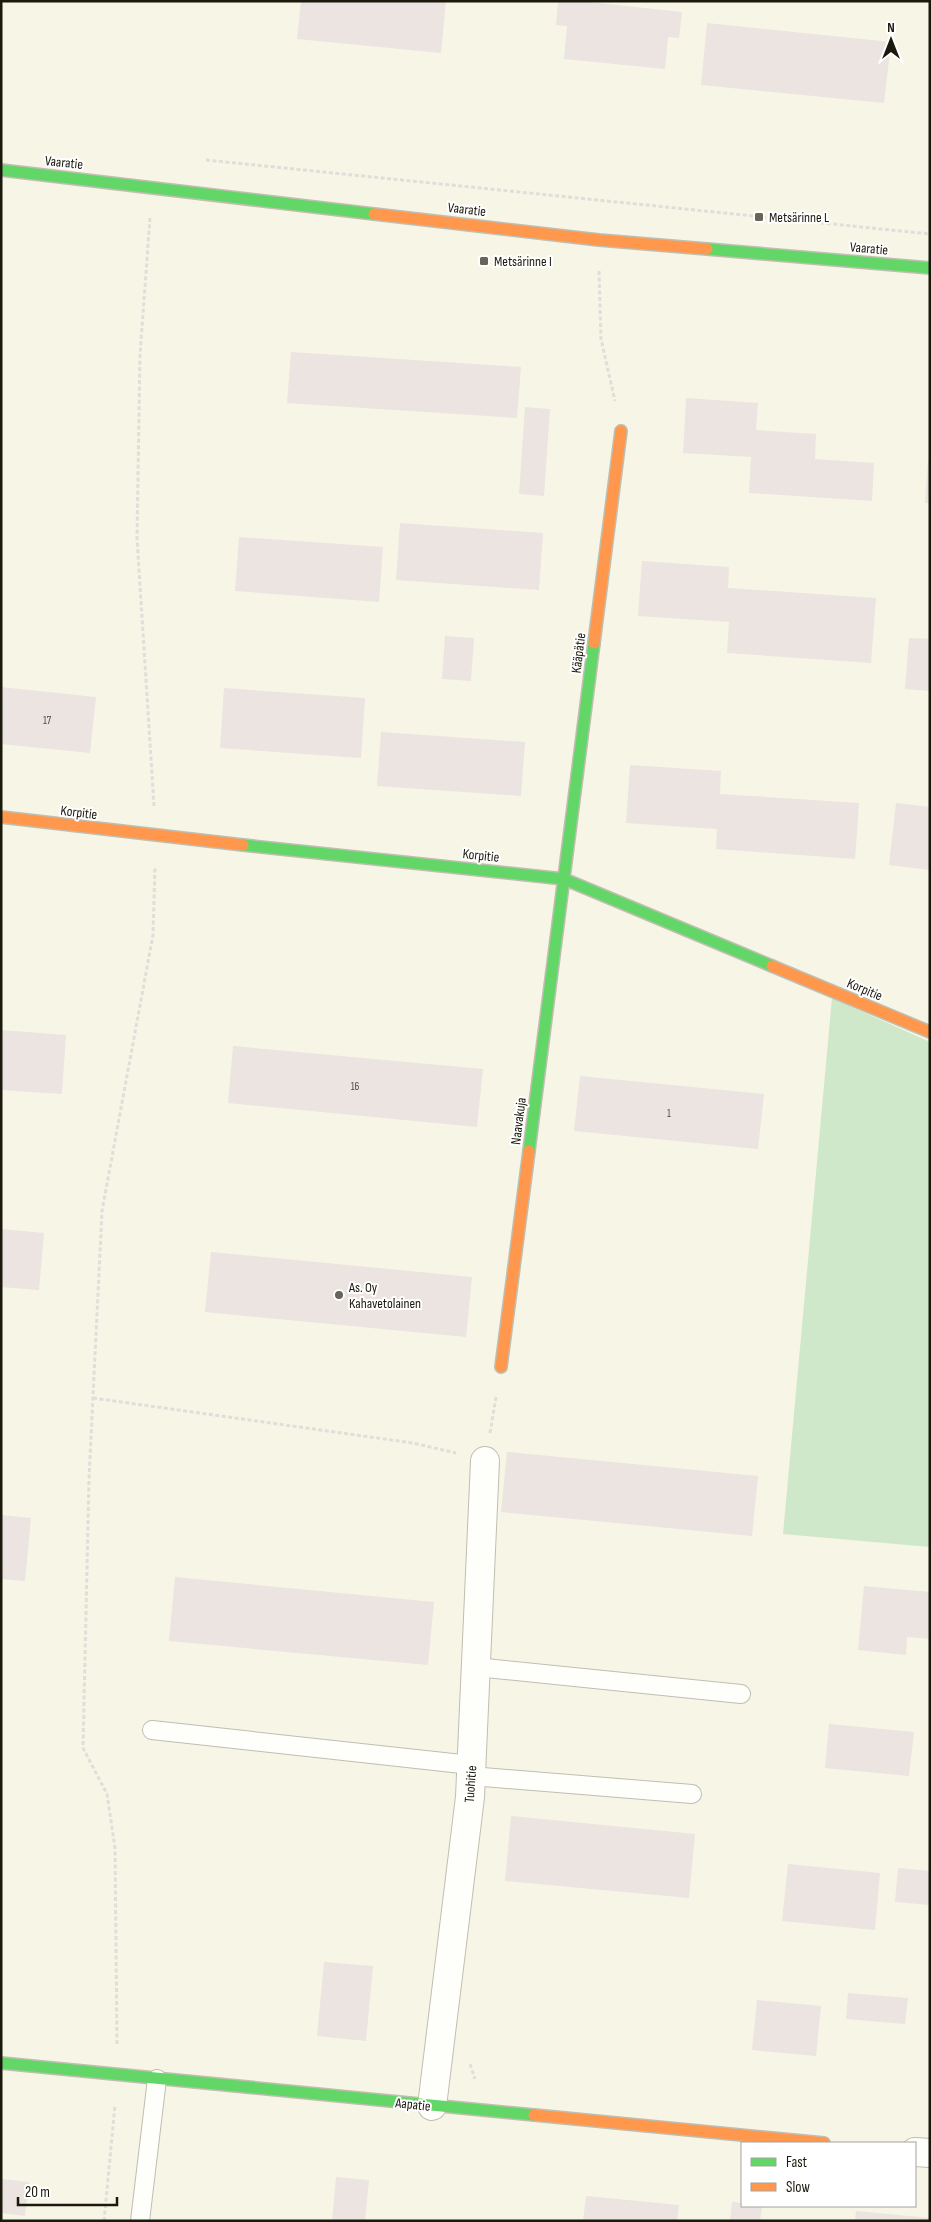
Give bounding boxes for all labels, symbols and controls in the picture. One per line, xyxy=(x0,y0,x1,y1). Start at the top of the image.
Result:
north arrow xyxy=(866,15,916,65)
text: N xyxy=(887,19,895,36)
street label: Vaaratie xyxy=(44,152,84,173)
street label: Vaaratie xyxy=(447,199,487,220)
place label: Metsärinne L xyxy=(769,209,829,226)
marker: Metsärinne L xyxy=(753,211,765,223)
street label: Vaaratie xyxy=(849,238,889,259)
place label: Metsärinne I xyxy=(494,253,552,270)
marker: Metsärinne I xyxy=(478,255,490,267)
street label: Kääpätie xyxy=(568,632,589,674)
house number: 17 xyxy=(43,714,52,727)
street label: Korpitie xyxy=(60,802,98,823)
street label: Korpitie xyxy=(462,845,500,866)
street label: Korpitie xyxy=(845,974,885,1004)
house number: 16 xyxy=(351,1080,360,1093)
street label: Naavakuja xyxy=(507,1096,530,1146)
house number: 1 xyxy=(667,1107,671,1120)
place label: As. Oy Kahavetolainen xyxy=(348,1279,421,1312)
marker: As. Oy Kahavetolainen xyxy=(333,1289,345,1301)
street label: Tuohitie xyxy=(461,1765,480,1803)
street label: Aapatie xyxy=(394,2094,431,2115)
legend xyxy=(741,2142,916,2207)
text: Fast xyxy=(786,2153,808,2172)
scale bar xyxy=(18,2174,116,2206)
text: Slow xyxy=(786,2178,810,2197)
text: 20 m xyxy=(25,2183,50,2202)

